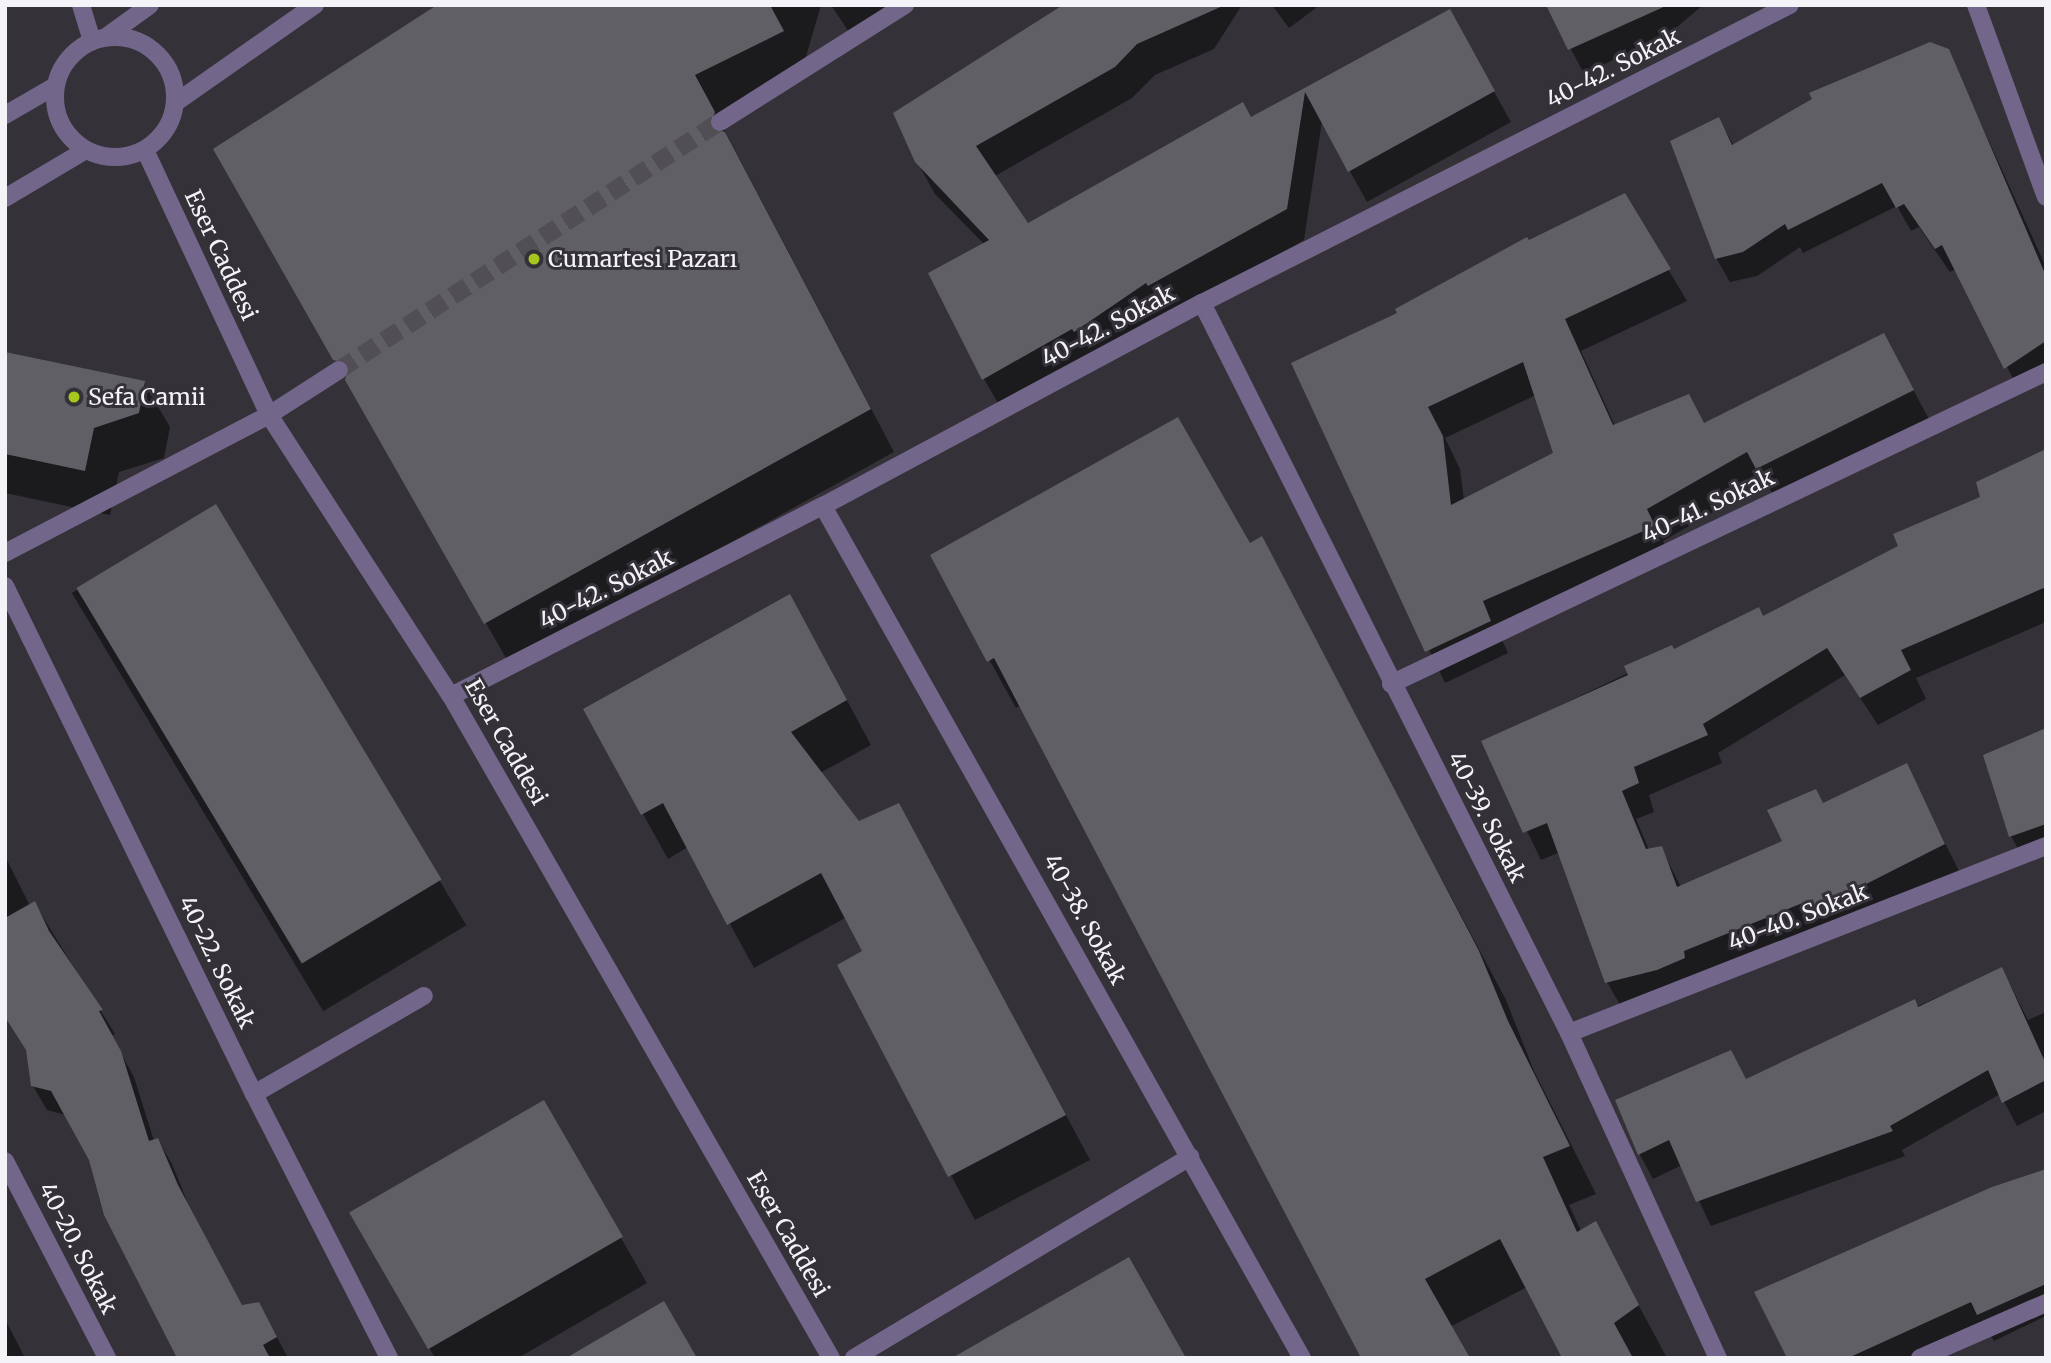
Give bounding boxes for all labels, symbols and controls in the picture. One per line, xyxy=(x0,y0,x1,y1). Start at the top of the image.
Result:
street label: 40-42. Sokak xyxy=(1541,22,1685,114)
street label: Eser Caddesi xyxy=(179,186,263,324)
place label: Cumartesi Pazarı xyxy=(548,245,737,273)
marker: Cumartesi Pazarı xyxy=(526,251,542,267)
street label: 40-42. Sokak xyxy=(1037,279,1179,373)
place label: Sefa Camii xyxy=(88,383,206,411)
marker: Sefa Camii xyxy=(66,389,82,405)
street label: 40-41. Sokak xyxy=(1637,463,1779,549)
street label: 40-42. Sokak xyxy=(534,543,678,635)
street label: Eser Caddesi xyxy=(459,674,553,810)
street label: 40-39. Sokak xyxy=(1442,747,1532,887)
street label: 40-38. Sokak xyxy=(1038,849,1132,989)
street label: 40-40. Sokak xyxy=(1724,878,1872,956)
street label: 40-22. Sokak xyxy=(173,891,261,1033)
street label: Eser Caddesi xyxy=(741,1166,835,1302)
street label: 40-20. Sokak xyxy=(33,1178,123,1318)

